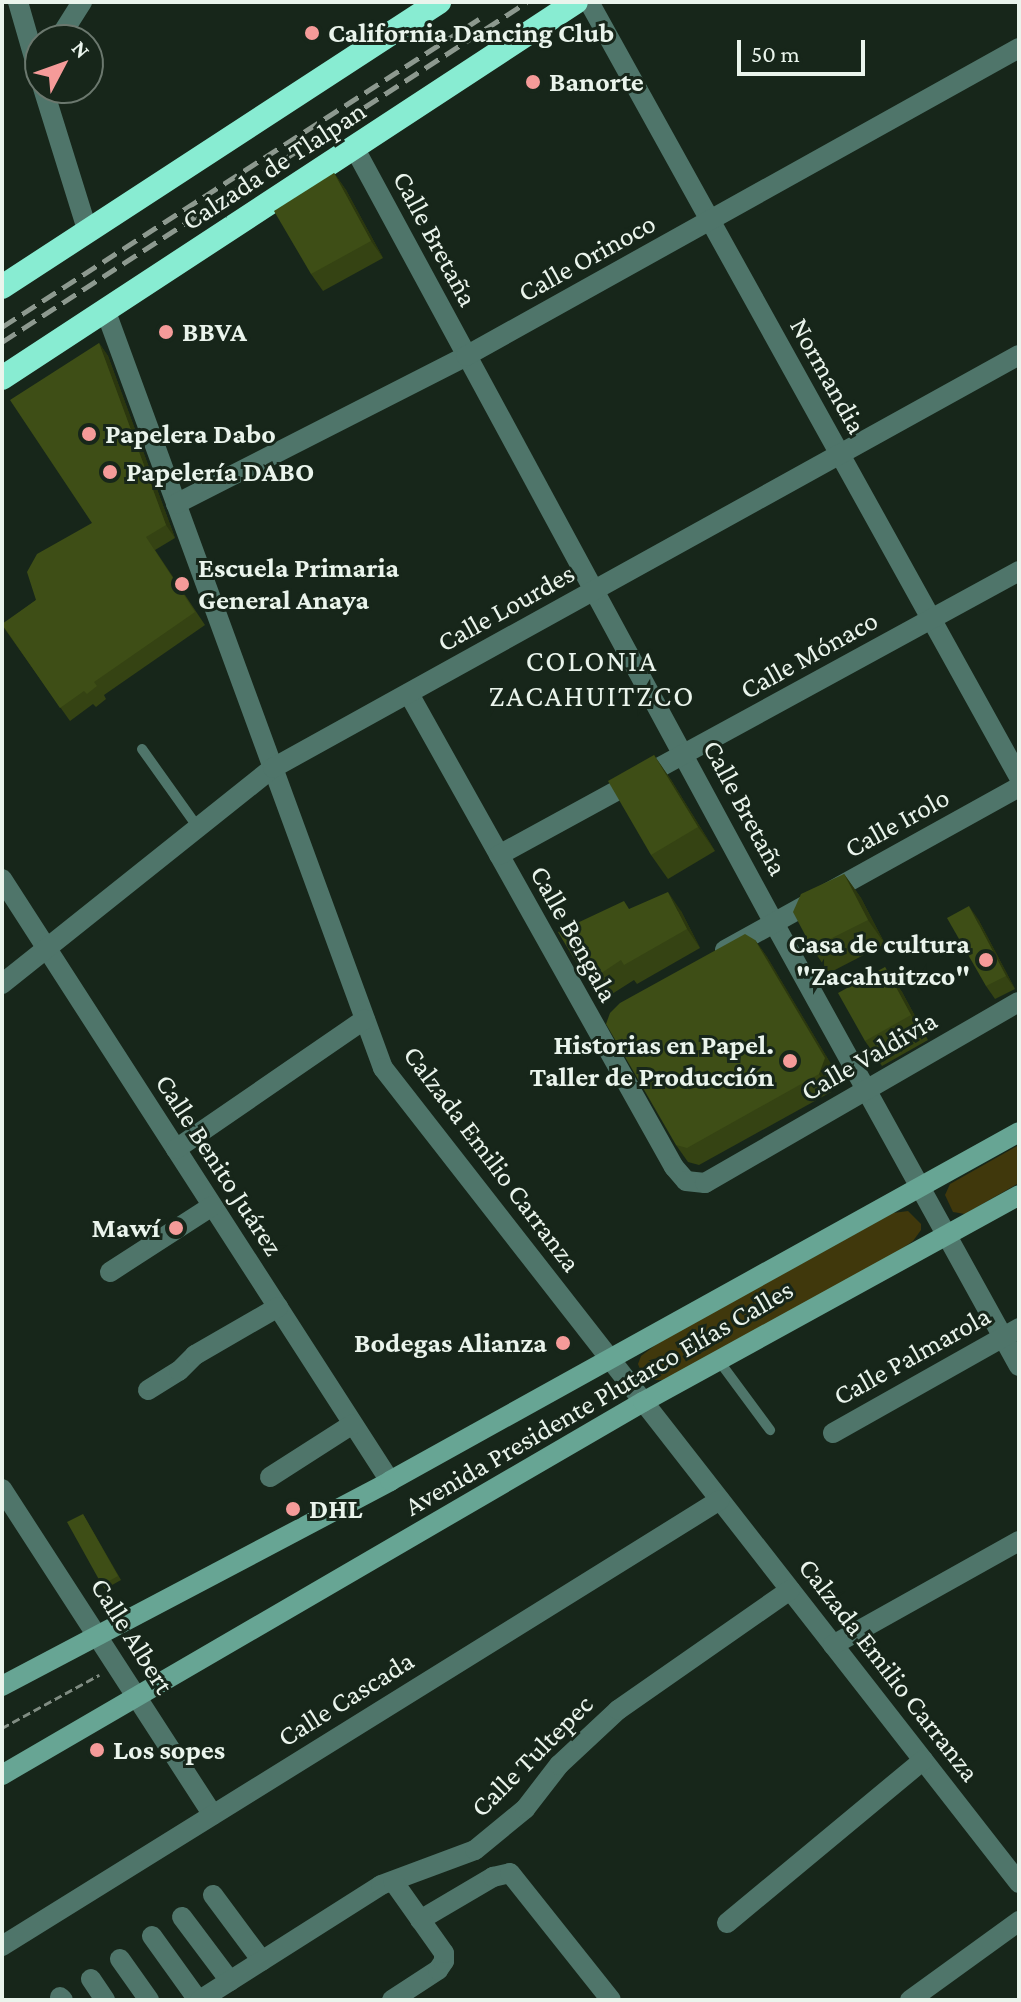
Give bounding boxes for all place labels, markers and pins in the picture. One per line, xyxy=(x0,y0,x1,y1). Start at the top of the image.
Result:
place label: California Dancing Club xyxy=(328,16,614,50)
marker: California Dancing Club xyxy=(303,24,321,42)
place label: Banorte xyxy=(549,65,644,99)
marker: Banorte xyxy=(524,73,542,91)
place label: BBVA xyxy=(182,315,247,349)
marker: BBVA xyxy=(157,323,175,341)
place label: Papelera Dabo xyxy=(105,417,276,451)
marker: Papelera Dabo xyxy=(80,425,98,443)
place label: Papelería DABO xyxy=(126,455,314,489)
marker: Papelería DABO xyxy=(101,463,119,481)
place label: Escuela Primaria General Anaya xyxy=(198,551,399,617)
marker: Escuela Primaria General Anaya xyxy=(173,575,191,593)
place label: Casa de cultura "Zacahuitzco" xyxy=(788,927,970,993)
marker: Casa de cultura "Zacahuitzco" xyxy=(977,951,995,969)
place label: Historias en Papel. Taller de Producción xyxy=(529,1028,774,1094)
marker: Historias en Papel. Taller de Producción xyxy=(781,1052,799,1070)
place label: Mawí xyxy=(92,1211,160,1245)
marker: Mawí xyxy=(167,1219,185,1237)
place label: Bodegas Alianza xyxy=(354,1326,547,1360)
marker: Bodegas Alianza xyxy=(554,1334,572,1352)
place label: DHL xyxy=(309,1492,363,1526)
marker: DHL xyxy=(284,1500,302,1518)
place label: Los sopes xyxy=(113,1733,225,1767)
marker: Los sopes xyxy=(88,1741,106,1759)

